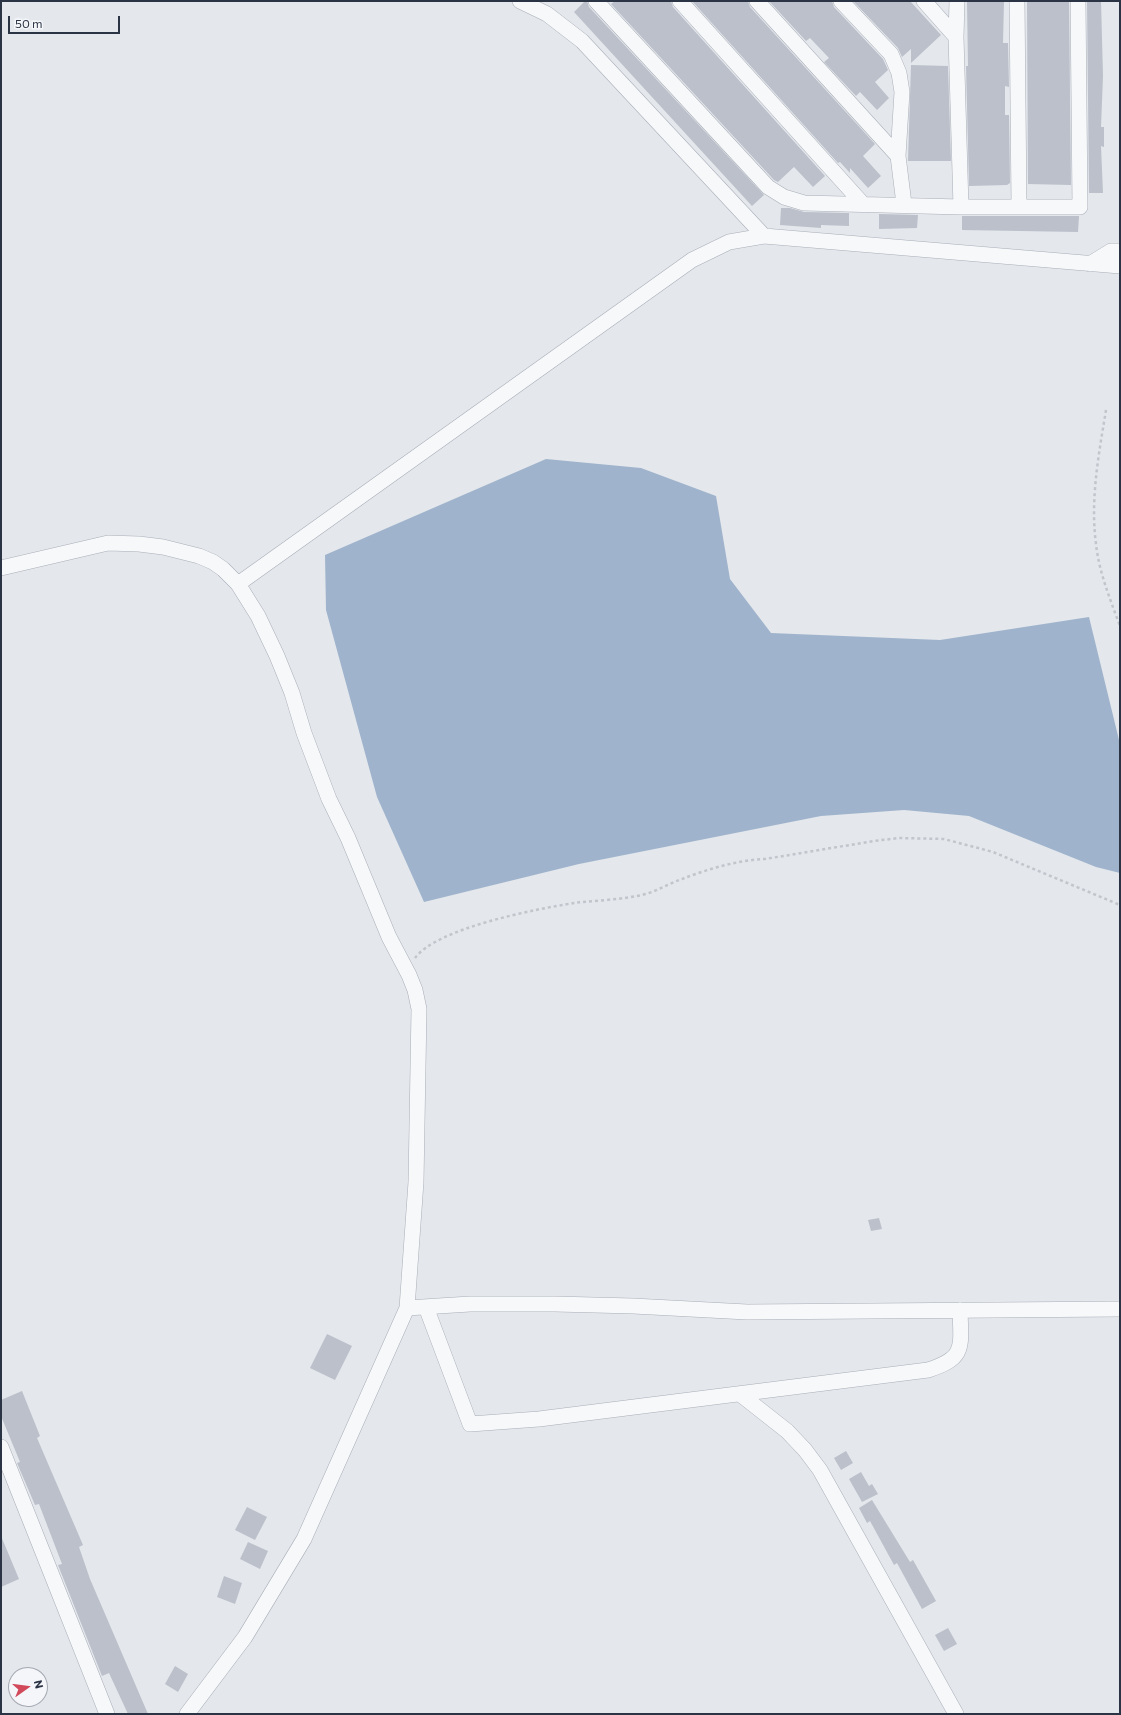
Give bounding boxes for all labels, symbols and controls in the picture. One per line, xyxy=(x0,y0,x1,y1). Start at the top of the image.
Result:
scale bar xyxy=(10,8,122,34)
text: 50 m xyxy=(15,16,43,30)
north arrow xyxy=(8,1667,48,1707)
text: N xyxy=(32,1679,46,1690)

